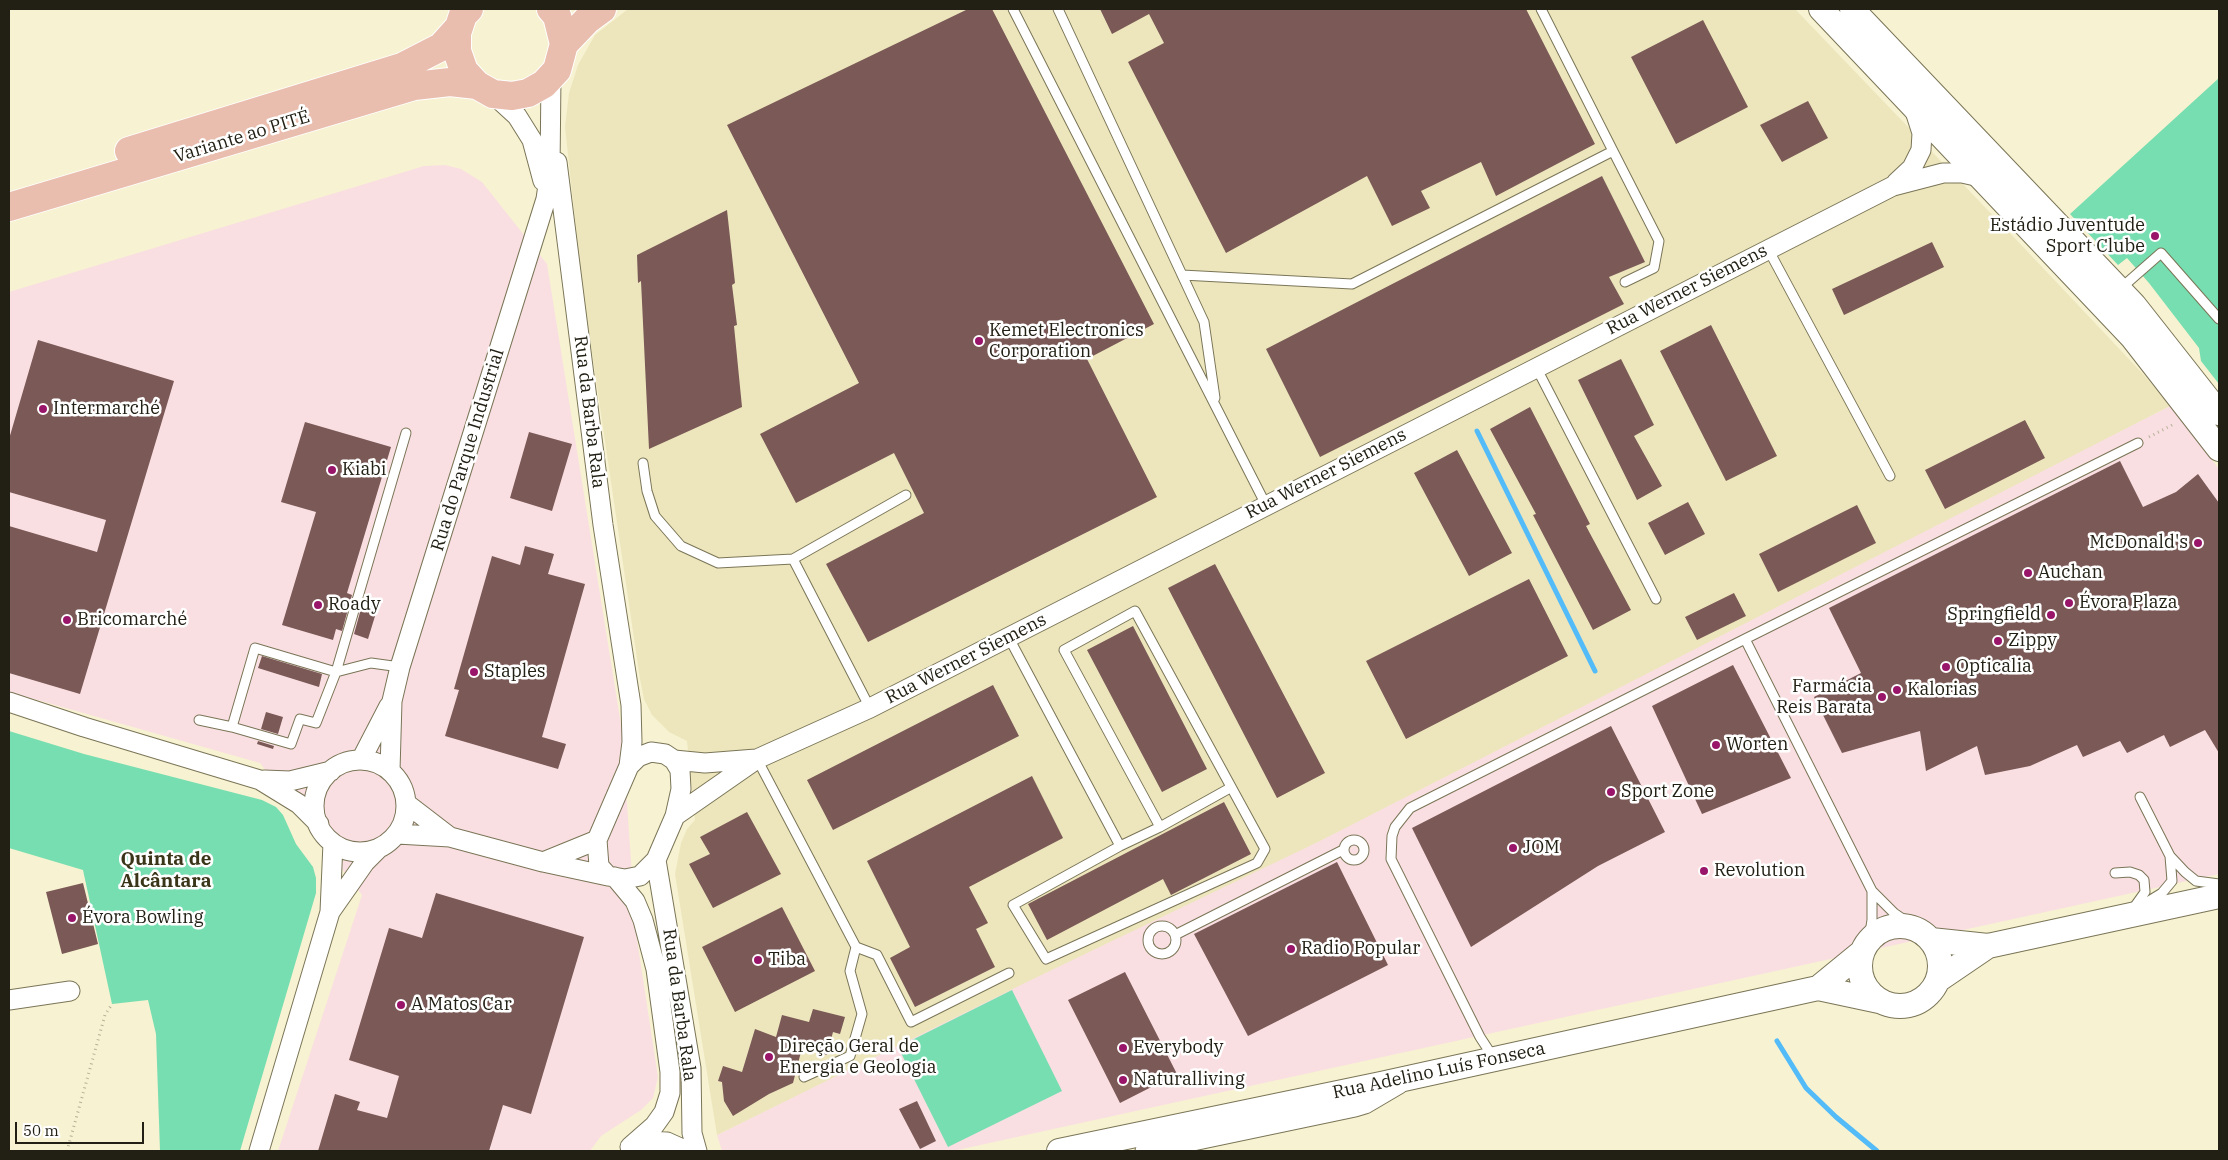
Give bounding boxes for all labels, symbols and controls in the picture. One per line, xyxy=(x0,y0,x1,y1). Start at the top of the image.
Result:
street label: Variante ao PITÉ xyxy=(172,106,312,168)
place label: Estádio Juventude Sport Clube xyxy=(1990,215,2145,258)
marker: Estádio Juventude Sport Clube xyxy=(2149,230,2161,242)
street label: Rua Werner Siemens xyxy=(1603,240,1771,340)
place label: Kemet Electronics Corporation xyxy=(989,320,1144,362)
street label: Rua da Barba Rala xyxy=(569,334,609,490)
marker: Kemet Electronics Corporation xyxy=(973,335,985,347)
street label: Rua do Parque Industrial xyxy=(427,346,509,554)
place label: Intermarché xyxy=(53,398,160,420)
marker: Intermarché xyxy=(37,403,49,415)
street label: Rua Werner Siemens xyxy=(1242,424,1410,524)
place label: Kiabi xyxy=(342,459,386,481)
marker: Kiabi xyxy=(326,464,338,476)
place label: McDonald's xyxy=(2089,532,2188,554)
marker: McDonald's xyxy=(2192,537,2204,549)
place label: Auchan xyxy=(2038,562,2103,584)
marker: Auchan xyxy=(2022,567,2034,579)
place label: Évora Plaza xyxy=(2079,592,2177,614)
place label: Roady xyxy=(328,594,381,616)
marker: Évora Plaza xyxy=(2063,597,2075,609)
marker: Roady xyxy=(312,599,324,611)
place label: Springfield xyxy=(1947,604,2041,626)
place label: Bricomarché xyxy=(77,609,187,631)
street label: Rua Werner Siemens xyxy=(882,609,1050,709)
marker: Springfield xyxy=(2045,609,2057,621)
marker: Bricomarché xyxy=(61,614,73,626)
place label: Zippy xyxy=(2008,630,2057,652)
marker: Zippy xyxy=(1992,635,2004,647)
place label: Opticalia xyxy=(1956,656,2032,678)
place label: Staples xyxy=(484,661,546,683)
marker: Opticalia xyxy=(1940,661,1952,673)
marker: Staples xyxy=(468,666,480,678)
place label: Farmácia Reis Barata xyxy=(1776,676,1872,719)
place label: Kalorias xyxy=(1907,679,1977,701)
marker: Kalorias xyxy=(1891,684,1903,696)
marker: Farmácia Reis Barata xyxy=(1876,691,1888,703)
place label: Worten xyxy=(1726,734,1788,756)
marker: Worten xyxy=(1710,739,1722,751)
place label: Sport Zone xyxy=(1621,781,1714,803)
marker: Sport Zone xyxy=(1605,786,1617,798)
place label: JOM xyxy=(1523,837,1560,859)
marker: JOM xyxy=(1507,842,1519,854)
district label: Quinta de Alcântara xyxy=(120,849,212,893)
place label: Revolution xyxy=(1714,860,1805,882)
marker: Revolution xyxy=(1698,865,1710,877)
place label: Évora Bowling xyxy=(82,907,203,929)
marker: Évora Bowling xyxy=(66,912,78,924)
street label: Rua da Barba Rala xyxy=(658,927,700,1083)
place label: Radio Popular xyxy=(1301,938,1420,960)
marker: Radio Popular xyxy=(1285,943,1297,955)
place label: Tiba xyxy=(768,949,806,971)
marker: Tiba xyxy=(752,954,764,966)
place label: A Matos Car xyxy=(411,994,512,1016)
marker: A Matos Car xyxy=(395,999,407,1011)
place label: Direção Geral de Energia e Geologia xyxy=(779,1036,937,1078)
place label: Everybody xyxy=(1133,1037,1223,1059)
street label: Rua Adelino Luís Fonseca xyxy=(1331,1038,1547,1104)
marker: Everybody xyxy=(1117,1042,1129,1054)
marker: Direção Geral de Energia e Geologia xyxy=(763,1051,775,1063)
place label: Naturalliving xyxy=(1133,1069,1245,1091)
marker: Naturalliving xyxy=(1117,1074,1129,1086)
scale bar xyxy=(18,1112,146,1144)
text: 50 m xyxy=(23,1121,59,1140)

